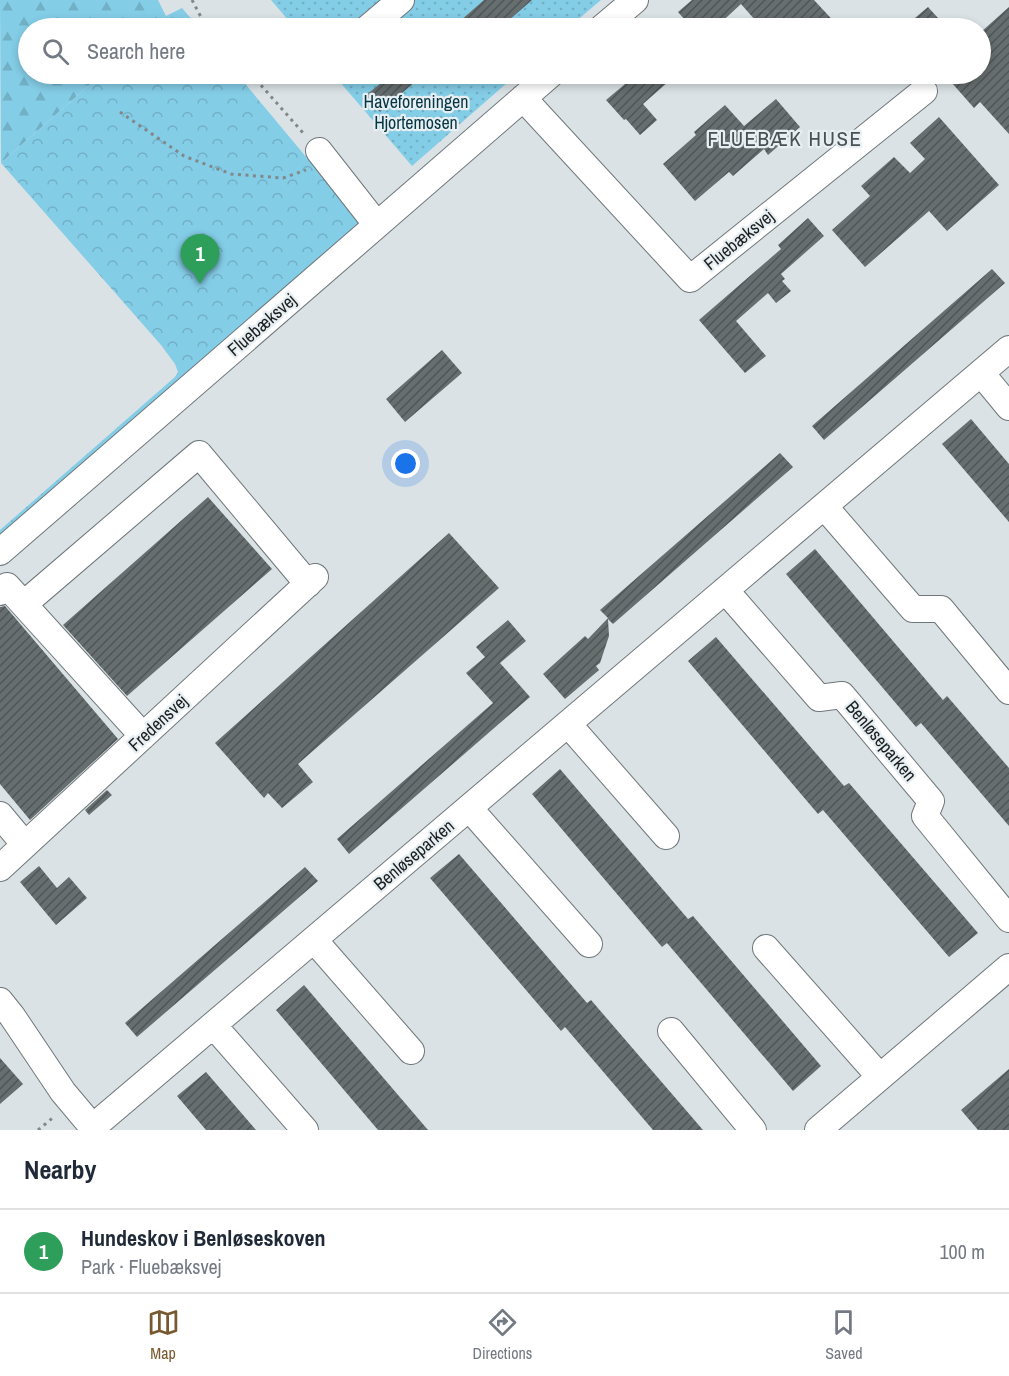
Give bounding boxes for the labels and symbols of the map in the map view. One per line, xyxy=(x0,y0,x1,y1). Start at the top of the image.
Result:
park label: Haveforeningen Hjortemosen xyxy=(363,89,469,135)
district label: FLUEBÆK HUSE xyxy=(708,124,862,153)
street label: Fluebæksvej xyxy=(698,204,779,276)
pin: 1 xyxy=(180,234,220,284)
street label: Fluebæksvej xyxy=(222,288,301,362)
your location xyxy=(391,449,420,478)
street label: Fredensvej xyxy=(122,689,193,757)
street label: Benløseparken xyxy=(840,695,923,786)
street label: Benløseparken xyxy=(368,813,459,896)

